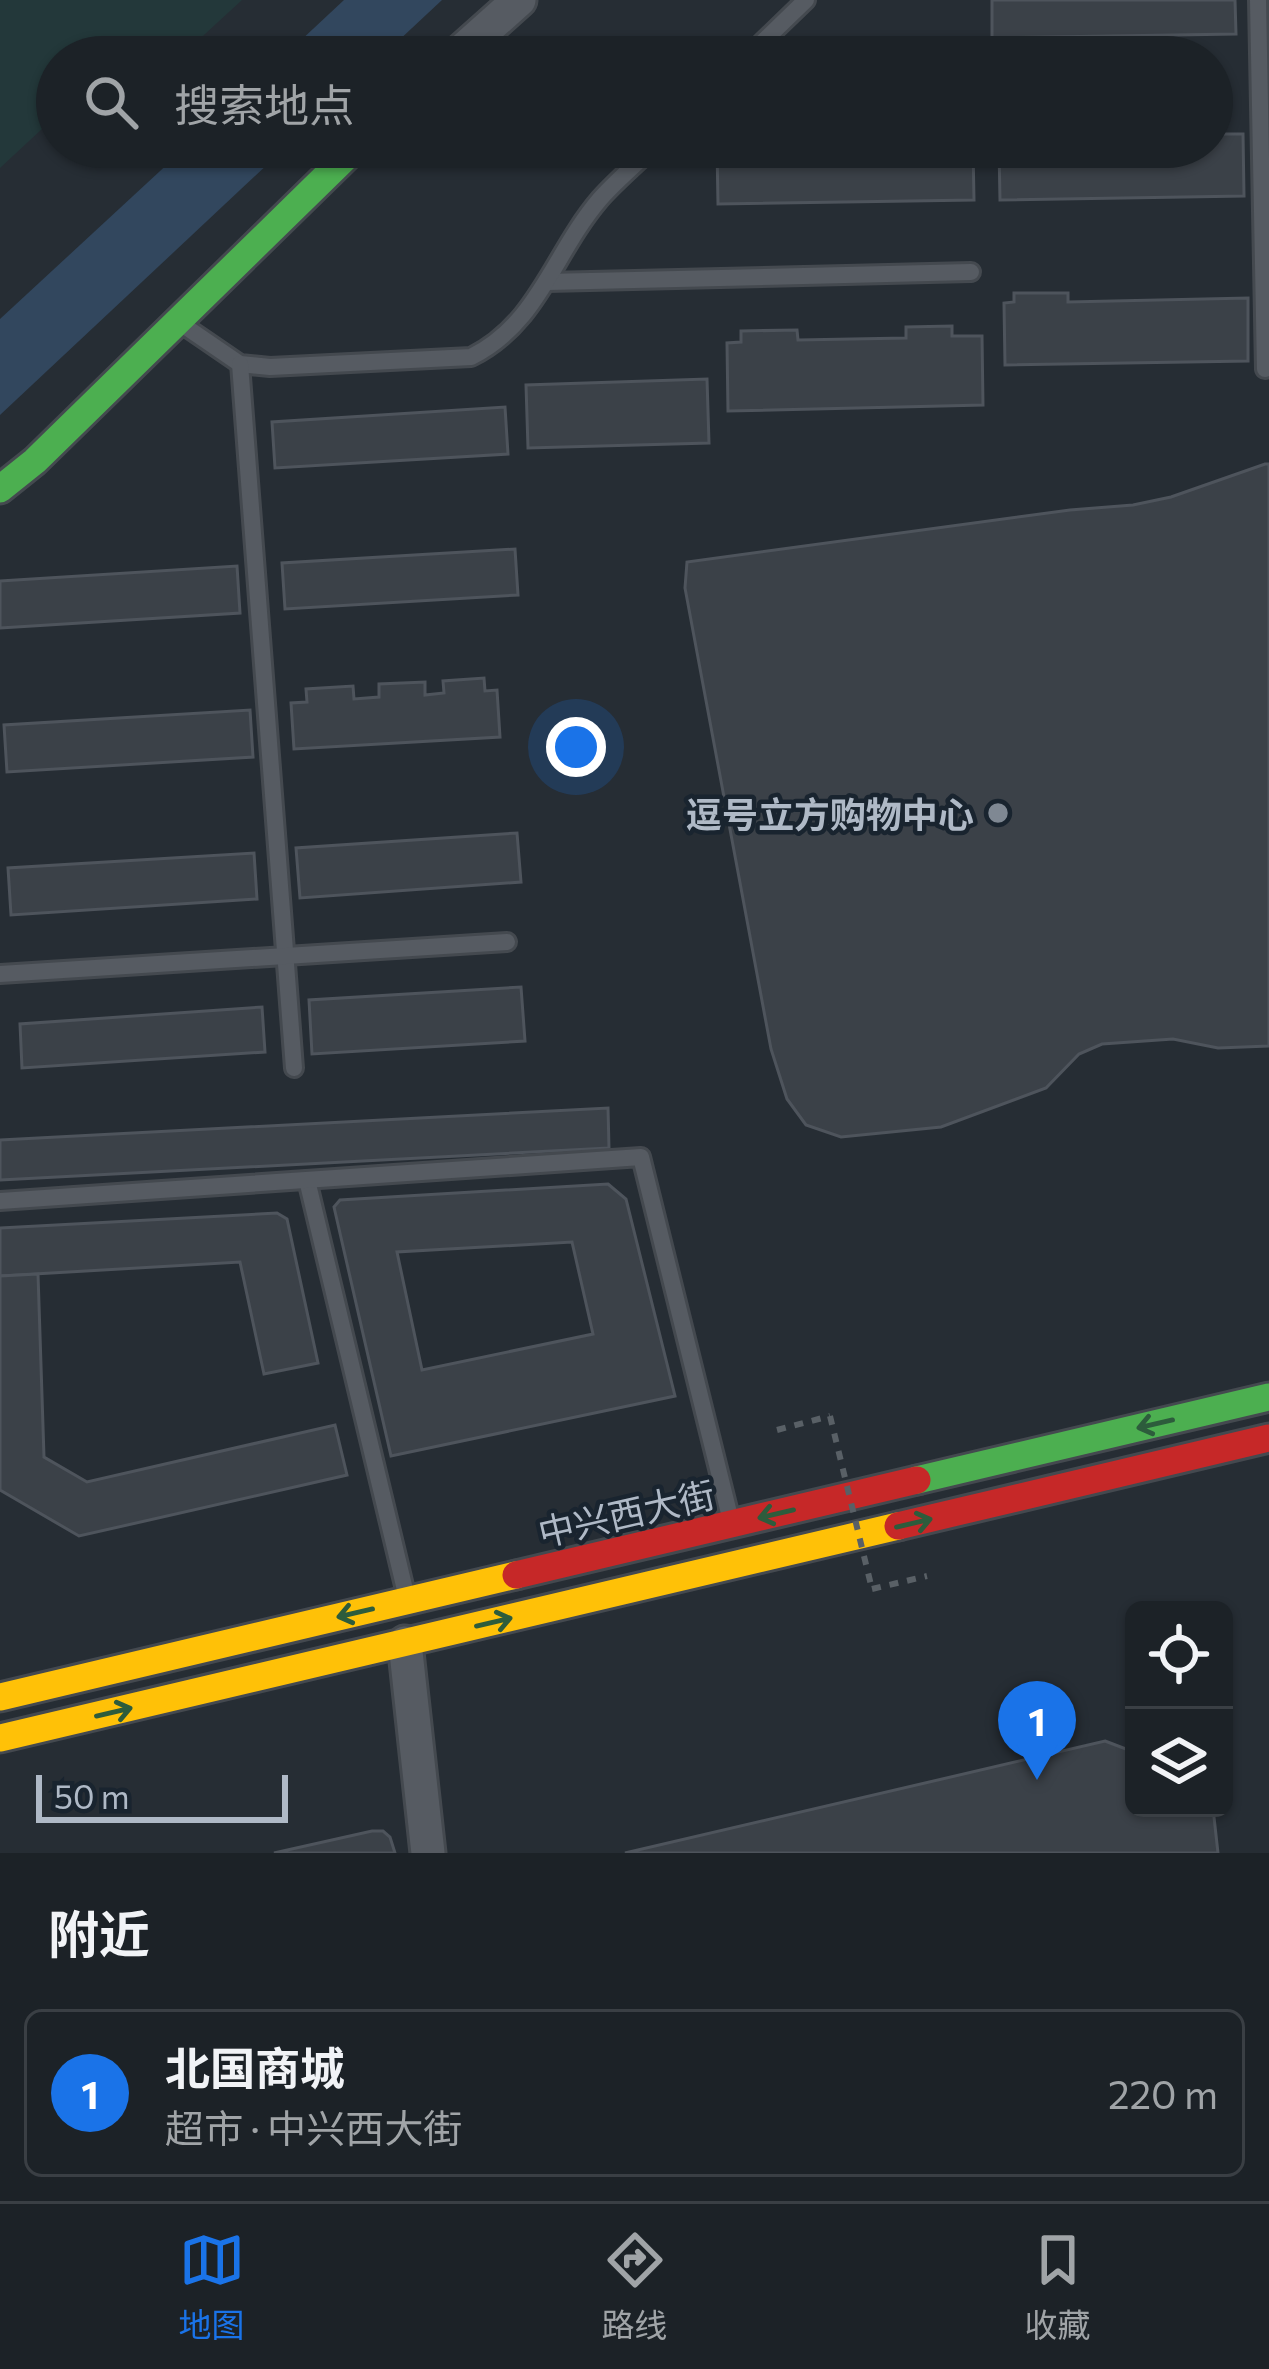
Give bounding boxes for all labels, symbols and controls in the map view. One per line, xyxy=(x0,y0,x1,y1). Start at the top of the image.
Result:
search box xyxy=(36,36,1233,168)
icon: search xyxy=(78,69,144,135)
text: 搜索地点 xyxy=(174,76,354,131)
your location xyxy=(546,717,606,777)
place label: 逗号立方购物中心 xyxy=(686,791,974,835)
marker: 逗号立方购物中心 xyxy=(985,800,1011,826)
one-way arrow xyxy=(1137,1414,1175,1436)
street label: 中兴西大街 xyxy=(533,1470,719,1554)
one-way arrow xyxy=(757,1503,795,1526)
one-way arrow xyxy=(894,1511,932,1533)
map controls xyxy=(1125,1601,1233,1817)
button: locate xyxy=(1125,1601,1233,1709)
one-way arrow xyxy=(337,1603,375,1625)
one-way arrow xyxy=(474,1610,512,1632)
pin: 1 xyxy=(998,1681,1076,1780)
one-way arrow xyxy=(94,1699,132,1722)
button: layers xyxy=(1125,1709,1233,1817)
scale bar xyxy=(36,1769,288,1822)
text: 50 m xyxy=(54,1775,130,1816)
text: 附近 xyxy=(48,1901,150,1964)
text: 北国商城 xyxy=(165,2039,345,2094)
text: 1 xyxy=(81,2069,99,2117)
text: 220 m xyxy=(1108,2069,1218,2117)
text: 超市 · 中兴西大街 xyxy=(165,2103,462,2151)
tab: 地图 xyxy=(179,2227,245,2347)
tab: 路线 xyxy=(602,2227,668,2347)
tab: 收藏 xyxy=(1025,2227,1091,2347)

